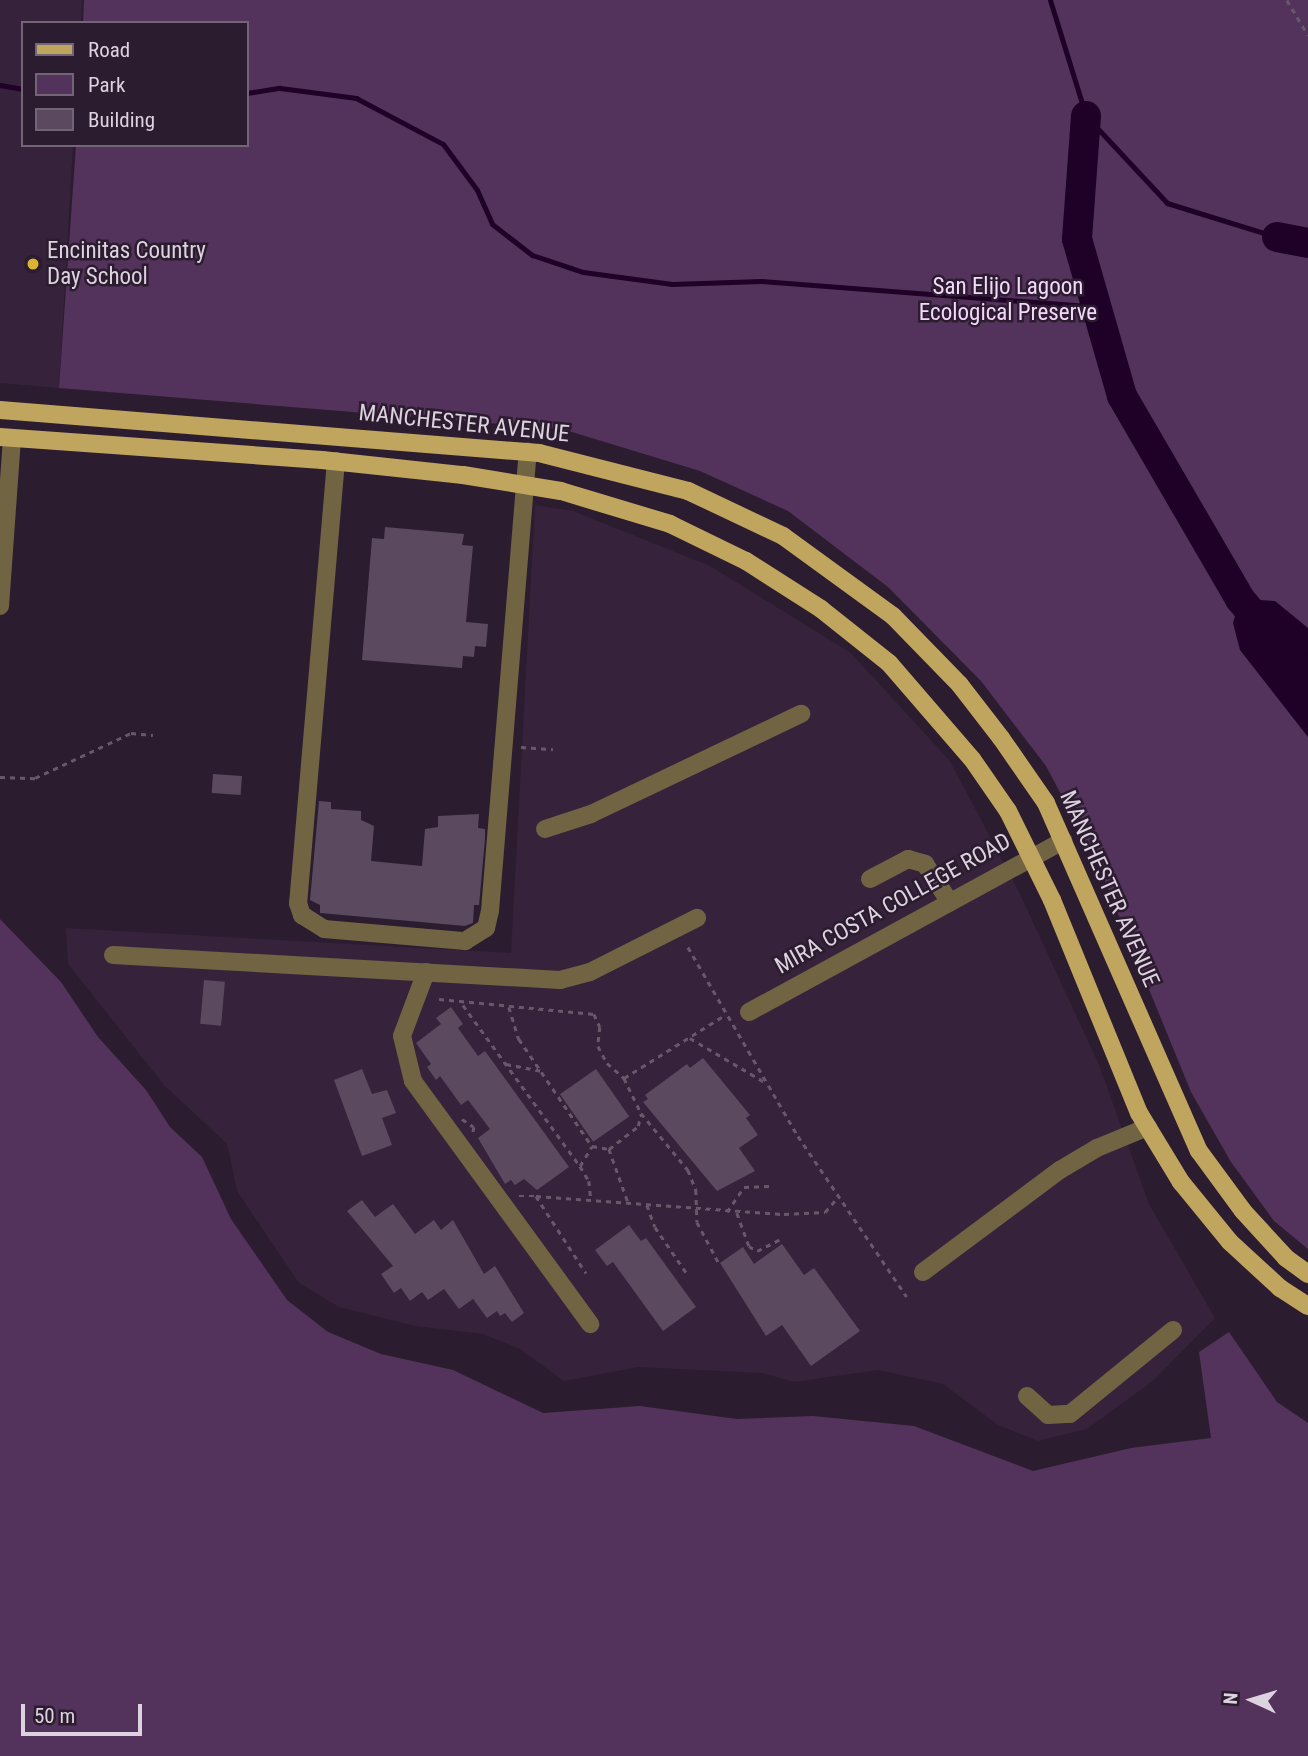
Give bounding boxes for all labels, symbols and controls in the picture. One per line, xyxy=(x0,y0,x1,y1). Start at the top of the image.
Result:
legend xyxy=(21,21,248,147)
text: Road xyxy=(88,38,130,62)
text: Park xyxy=(88,73,125,97)
text: Building xyxy=(88,108,155,132)
place label: Encinitas Country Day School xyxy=(47,237,206,291)
marker: Encinitas Country Day School xyxy=(25,256,41,272)
park label: San Elijo Lagoon Ecological Preserve xyxy=(919,273,1097,327)
street label: MANCHESTER AVENUE xyxy=(357,399,571,449)
street label: MANCHESTER AVENUE xyxy=(1053,787,1165,991)
street label: MIRA COSTA COLLEGE ROAD xyxy=(770,828,1016,980)
north arrow xyxy=(1217,1665,1287,1735)
scale bar xyxy=(24,1690,145,1734)
text: N xyxy=(1219,1692,1242,1705)
text: 50 m xyxy=(34,1704,75,1728)

